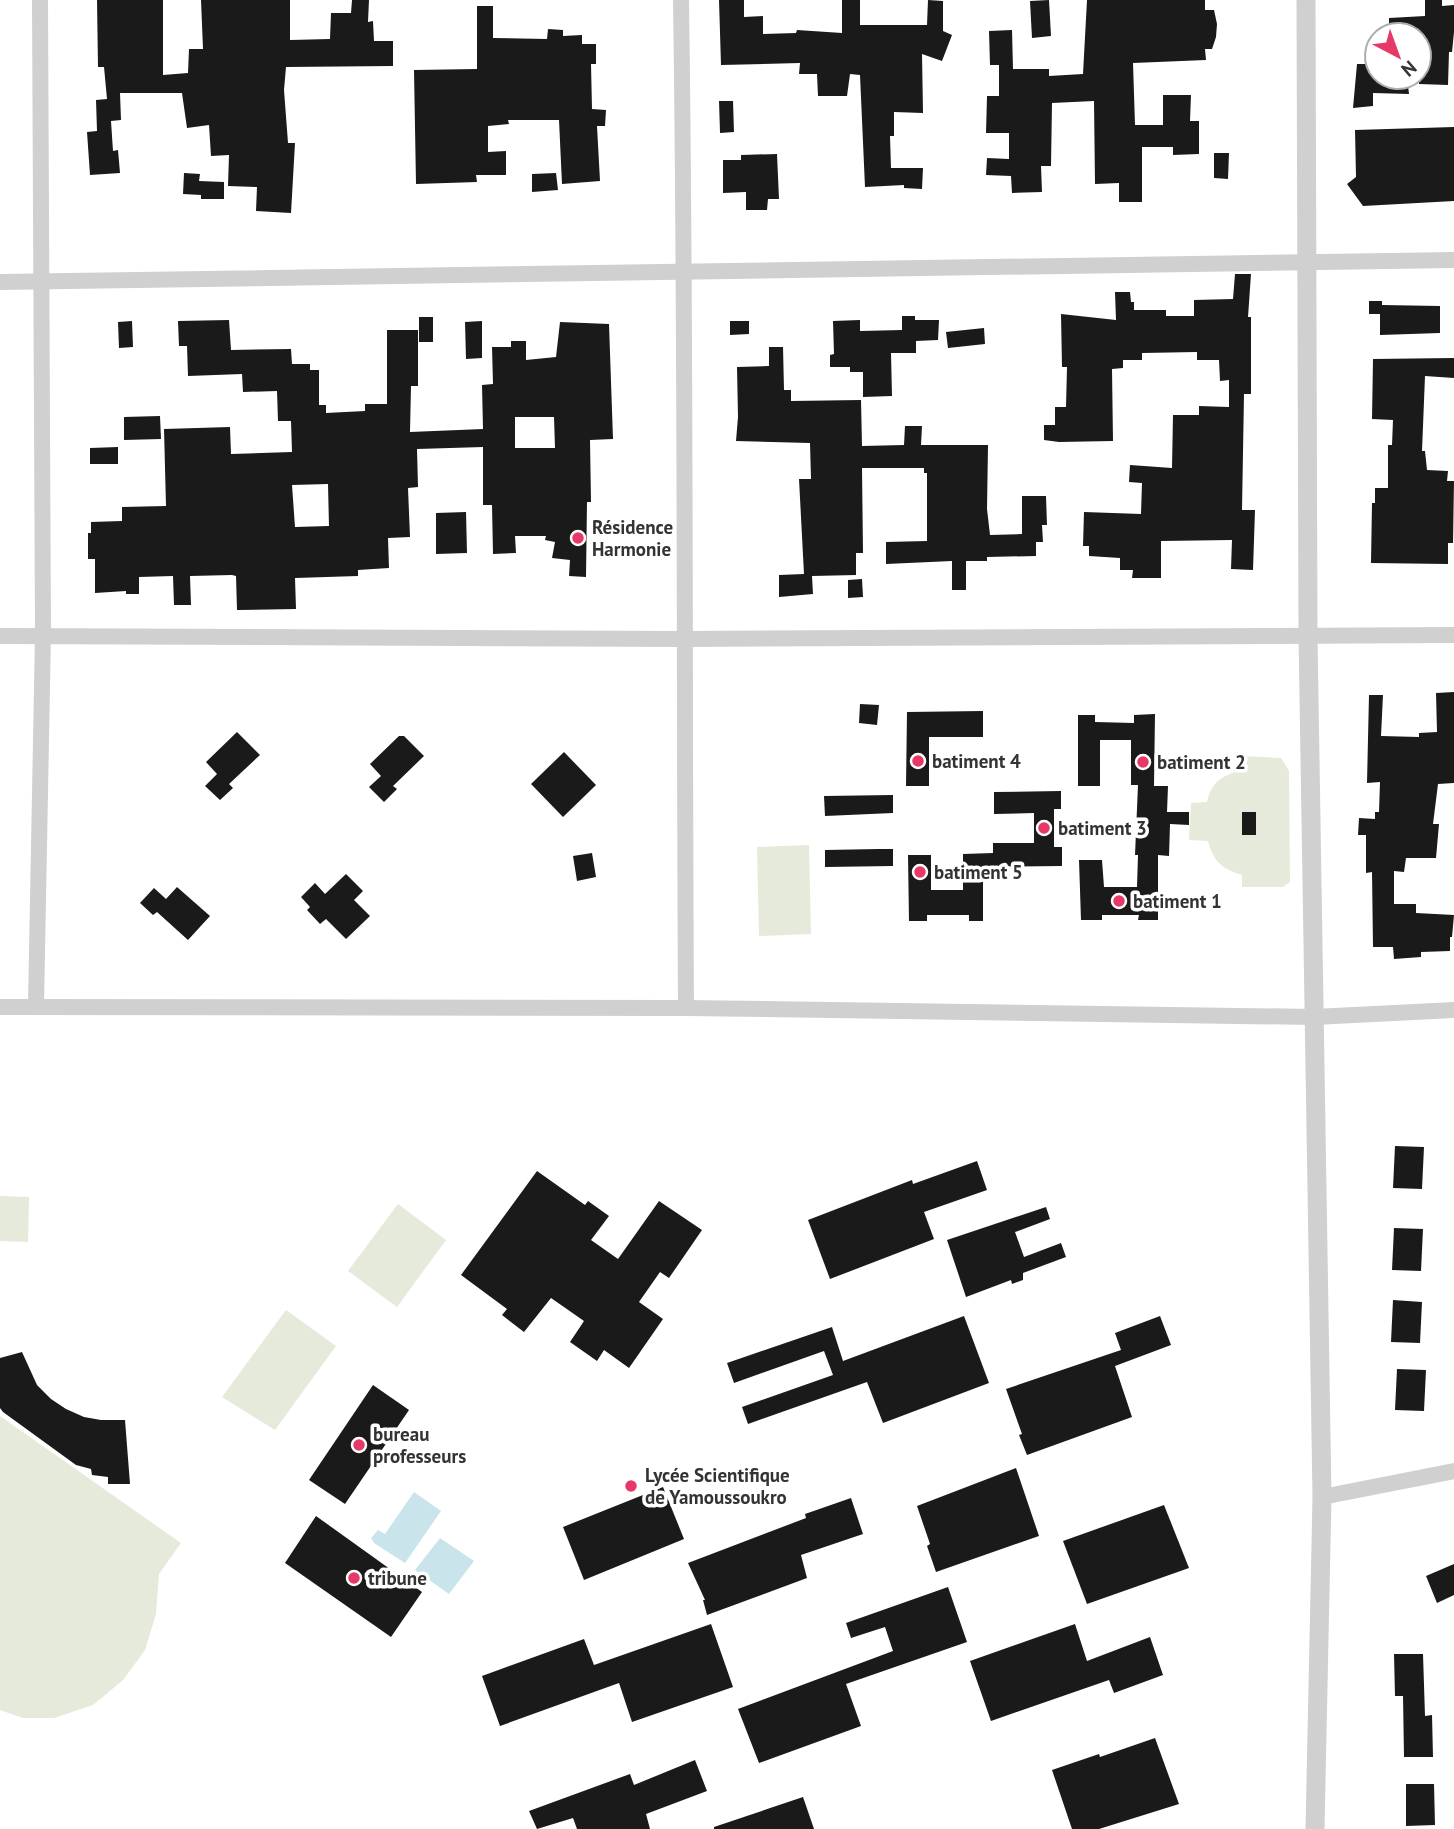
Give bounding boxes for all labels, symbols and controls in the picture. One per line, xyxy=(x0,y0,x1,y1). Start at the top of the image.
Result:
north arrow xyxy=(1363,21,1433,91)
text: N xyxy=(1397,56,1422,82)
place label: Résidence Harmonie xyxy=(592,515,673,561)
marker: Résidence Harmonie xyxy=(570,530,586,546)
place label: batiment 4 xyxy=(932,749,1021,773)
place label: batiment 2 xyxy=(1157,750,1246,774)
marker: batiment 4 xyxy=(910,753,926,769)
marker: batiment 2 xyxy=(1135,754,1151,770)
place label: batiment 3 xyxy=(1058,816,1147,840)
marker: batiment 3 xyxy=(1036,820,1052,836)
place label: batiment 5 xyxy=(934,860,1023,884)
marker: batiment 5 xyxy=(912,864,928,880)
place label: batiment 1 xyxy=(1133,889,1222,913)
marker: batiment 1 xyxy=(1111,893,1127,909)
place label: bureau professeurs xyxy=(373,1422,466,1468)
marker: bureau professeurs xyxy=(351,1437,367,1453)
place label: Lycée Scientifique de Yamoussoukro xyxy=(645,1463,790,1509)
marker: Lycée Scientifique de Yamoussoukro xyxy=(623,1478,639,1494)
place label: tribune xyxy=(368,1566,427,1590)
marker: tribune xyxy=(346,1570,362,1586)

